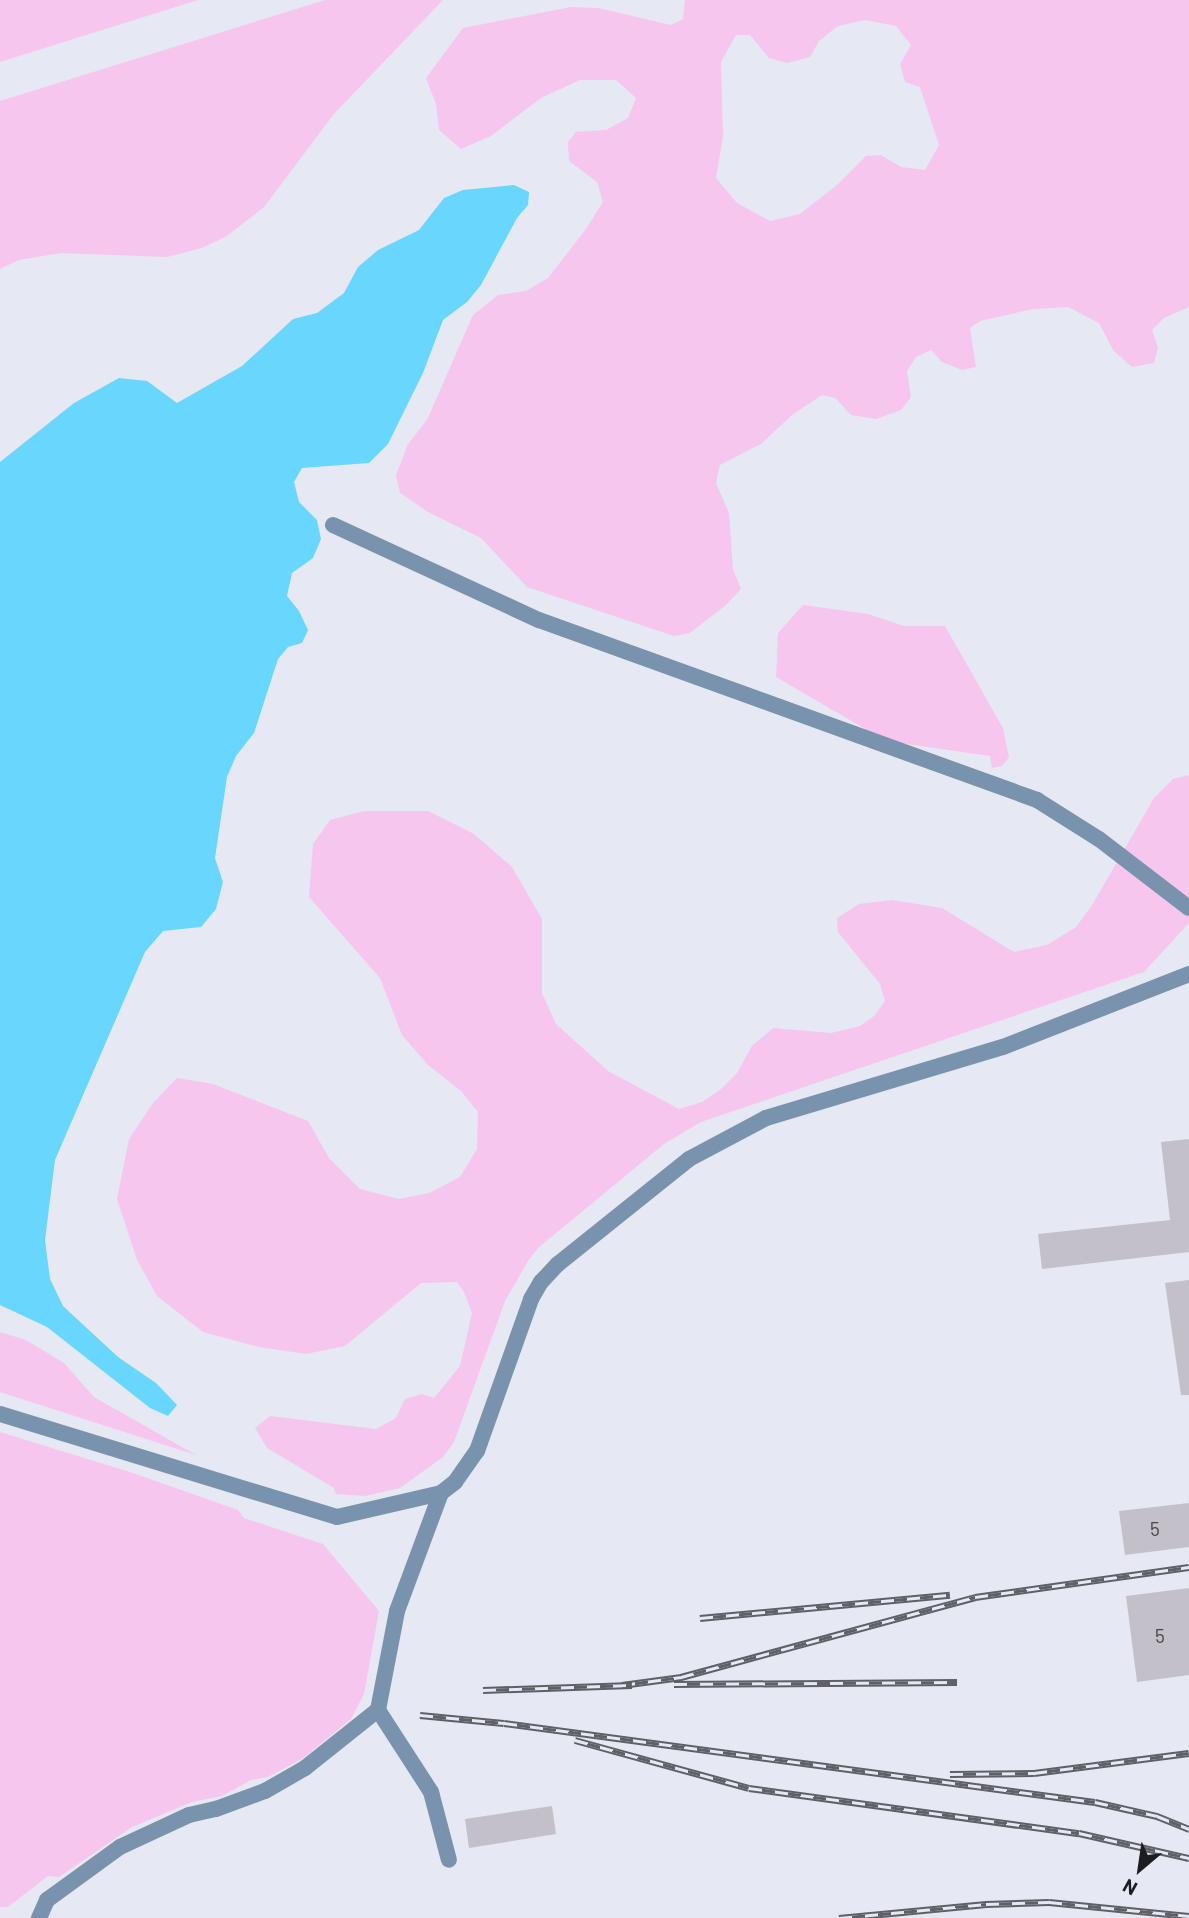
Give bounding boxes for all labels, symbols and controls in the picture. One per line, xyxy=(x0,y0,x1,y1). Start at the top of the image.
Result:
house number: 5 xyxy=(1150,1518,1160,1540)
house number: 5 xyxy=(1155,1625,1165,1647)
north arrow xyxy=(1105,1834,1175,1904)
text: N xyxy=(1118,1875,1141,1901)

